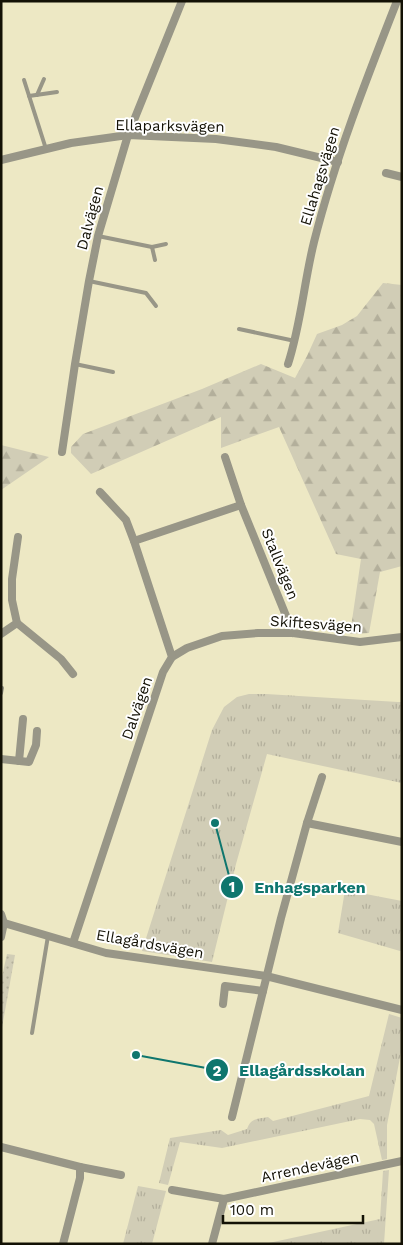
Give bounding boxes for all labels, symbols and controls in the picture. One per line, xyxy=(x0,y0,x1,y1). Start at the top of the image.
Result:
street label: Ellaparksvägen xyxy=(115,116,225,136)
street label: Ellahagsvägen xyxy=(296,124,344,228)
street label: Dalvägen xyxy=(73,184,107,252)
street label: Stallvägen xyxy=(258,526,302,602)
street label: Skiftesvägen xyxy=(270,612,362,636)
street label: Dalvägen xyxy=(118,674,156,742)
callout: Enhagsparken xyxy=(219,871,376,902)
text: 1 xyxy=(229,878,235,896)
text: Enhagsparken xyxy=(254,878,366,897)
street label: Ellagårdsvägen xyxy=(95,926,205,962)
callout: Ellagårdsskolan xyxy=(204,1055,375,1086)
text: Ellagårdsskolan xyxy=(239,1061,365,1080)
text: 2 xyxy=(213,1062,222,1080)
street label: Arrendevägen xyxy=(259,1148,361,1186)
scale bar xyxy=(223,1192,363,1224)
text: 100 m xyxy=(230,1201,274,1219)

